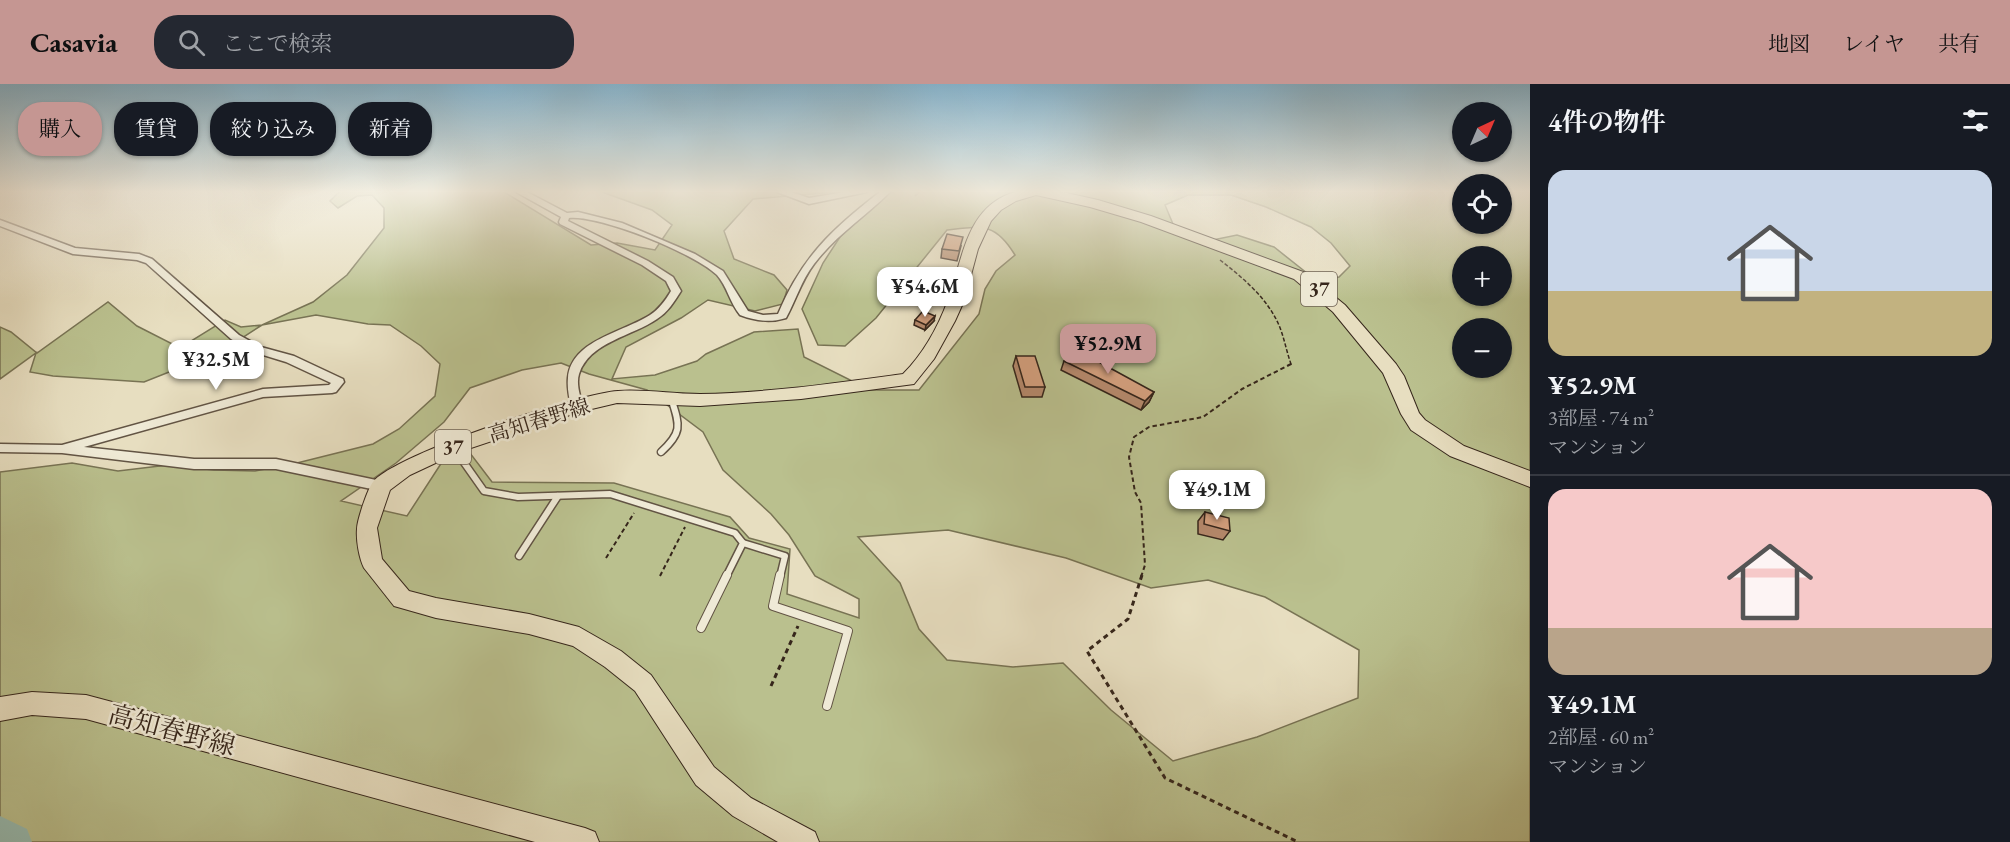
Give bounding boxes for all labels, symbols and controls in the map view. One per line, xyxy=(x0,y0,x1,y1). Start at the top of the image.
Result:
search box xyxy=(154,15,574,69)
text: Casavia xyxy=(30,24,118,60)
icon: search xyxy=(175,26,208,59)
text: ここで検索 xyxy=(223,29,333,58)
text: 地図 xyxy=(1768,30,1810,57)
text: レイヤ xyxy=(1843,30,1905,57)
text: 共有 xyxy=(1938,30,1980,57)
chip: 購入 xyxy=(18,102,102,156)
chip: 賃貸 xyxy=(114,102,198,156)
chip: 絞り込み xyxy=(210,102,336,156)
chip: 新着 xyxy=(348,102,432,156)
north arrow xyxy=(1452,102,1512,162)
map controls xyxy=(1452,102,1512,378)
icon: filters xyxy=(1959,104,1992,137)
text: 4件の物件 xyxy=(1548,105,1666,139)
button: locate xyxy=(1452,174,1512,234)
icon: home xyxy=(1716,209,1824,317)
button: + xyxy=(1452,246,1512,306)
pin: ¥54.6M xyxy=(876,267,974,318)
road number: 37 xyxy=(1301,272,1337,306)
text: ¥54.6M xyxy=(891,273,959,299)
button: − xyxy=(1452,318,1512,378)
pin: ¥52.9M xyxy=(1059,324,1157,375)
text: ¥52.9M xyxy=(1074,330,1142,356)
pin: ¥32.5M xyxy=(167,340,265,391)
text: ¥32.5M xyxy=(182,346,250,372)
text: ¥52.9M xyxy=(1548,368,1637,402)
street label: 高知春野線 xyxy=(485,392,593,448)
text: 3部屋 · 74 m² xyxy=(1548,405,1654,431)
road number: 37 xyxy=(435,430,471,464)
text: マンション xyxy=(1548,434,1647,460)
pin: ¥49.1M xyxy=(1168,470,1266,521)
text: ¥49.1M xyxy=(1183,476,1251,502)
icon: home xyxy=(1716,528,1824,636)
text: ¥49.1M xyxy=(1548,687,1637,721)
street label: 高知春野線 xyxy=(105,697,239,763)
text: 2部屋 · 60 m² xyxy=(1548,724,1654,750)
text: マンション xyxy=(1548,753,1647,779)

